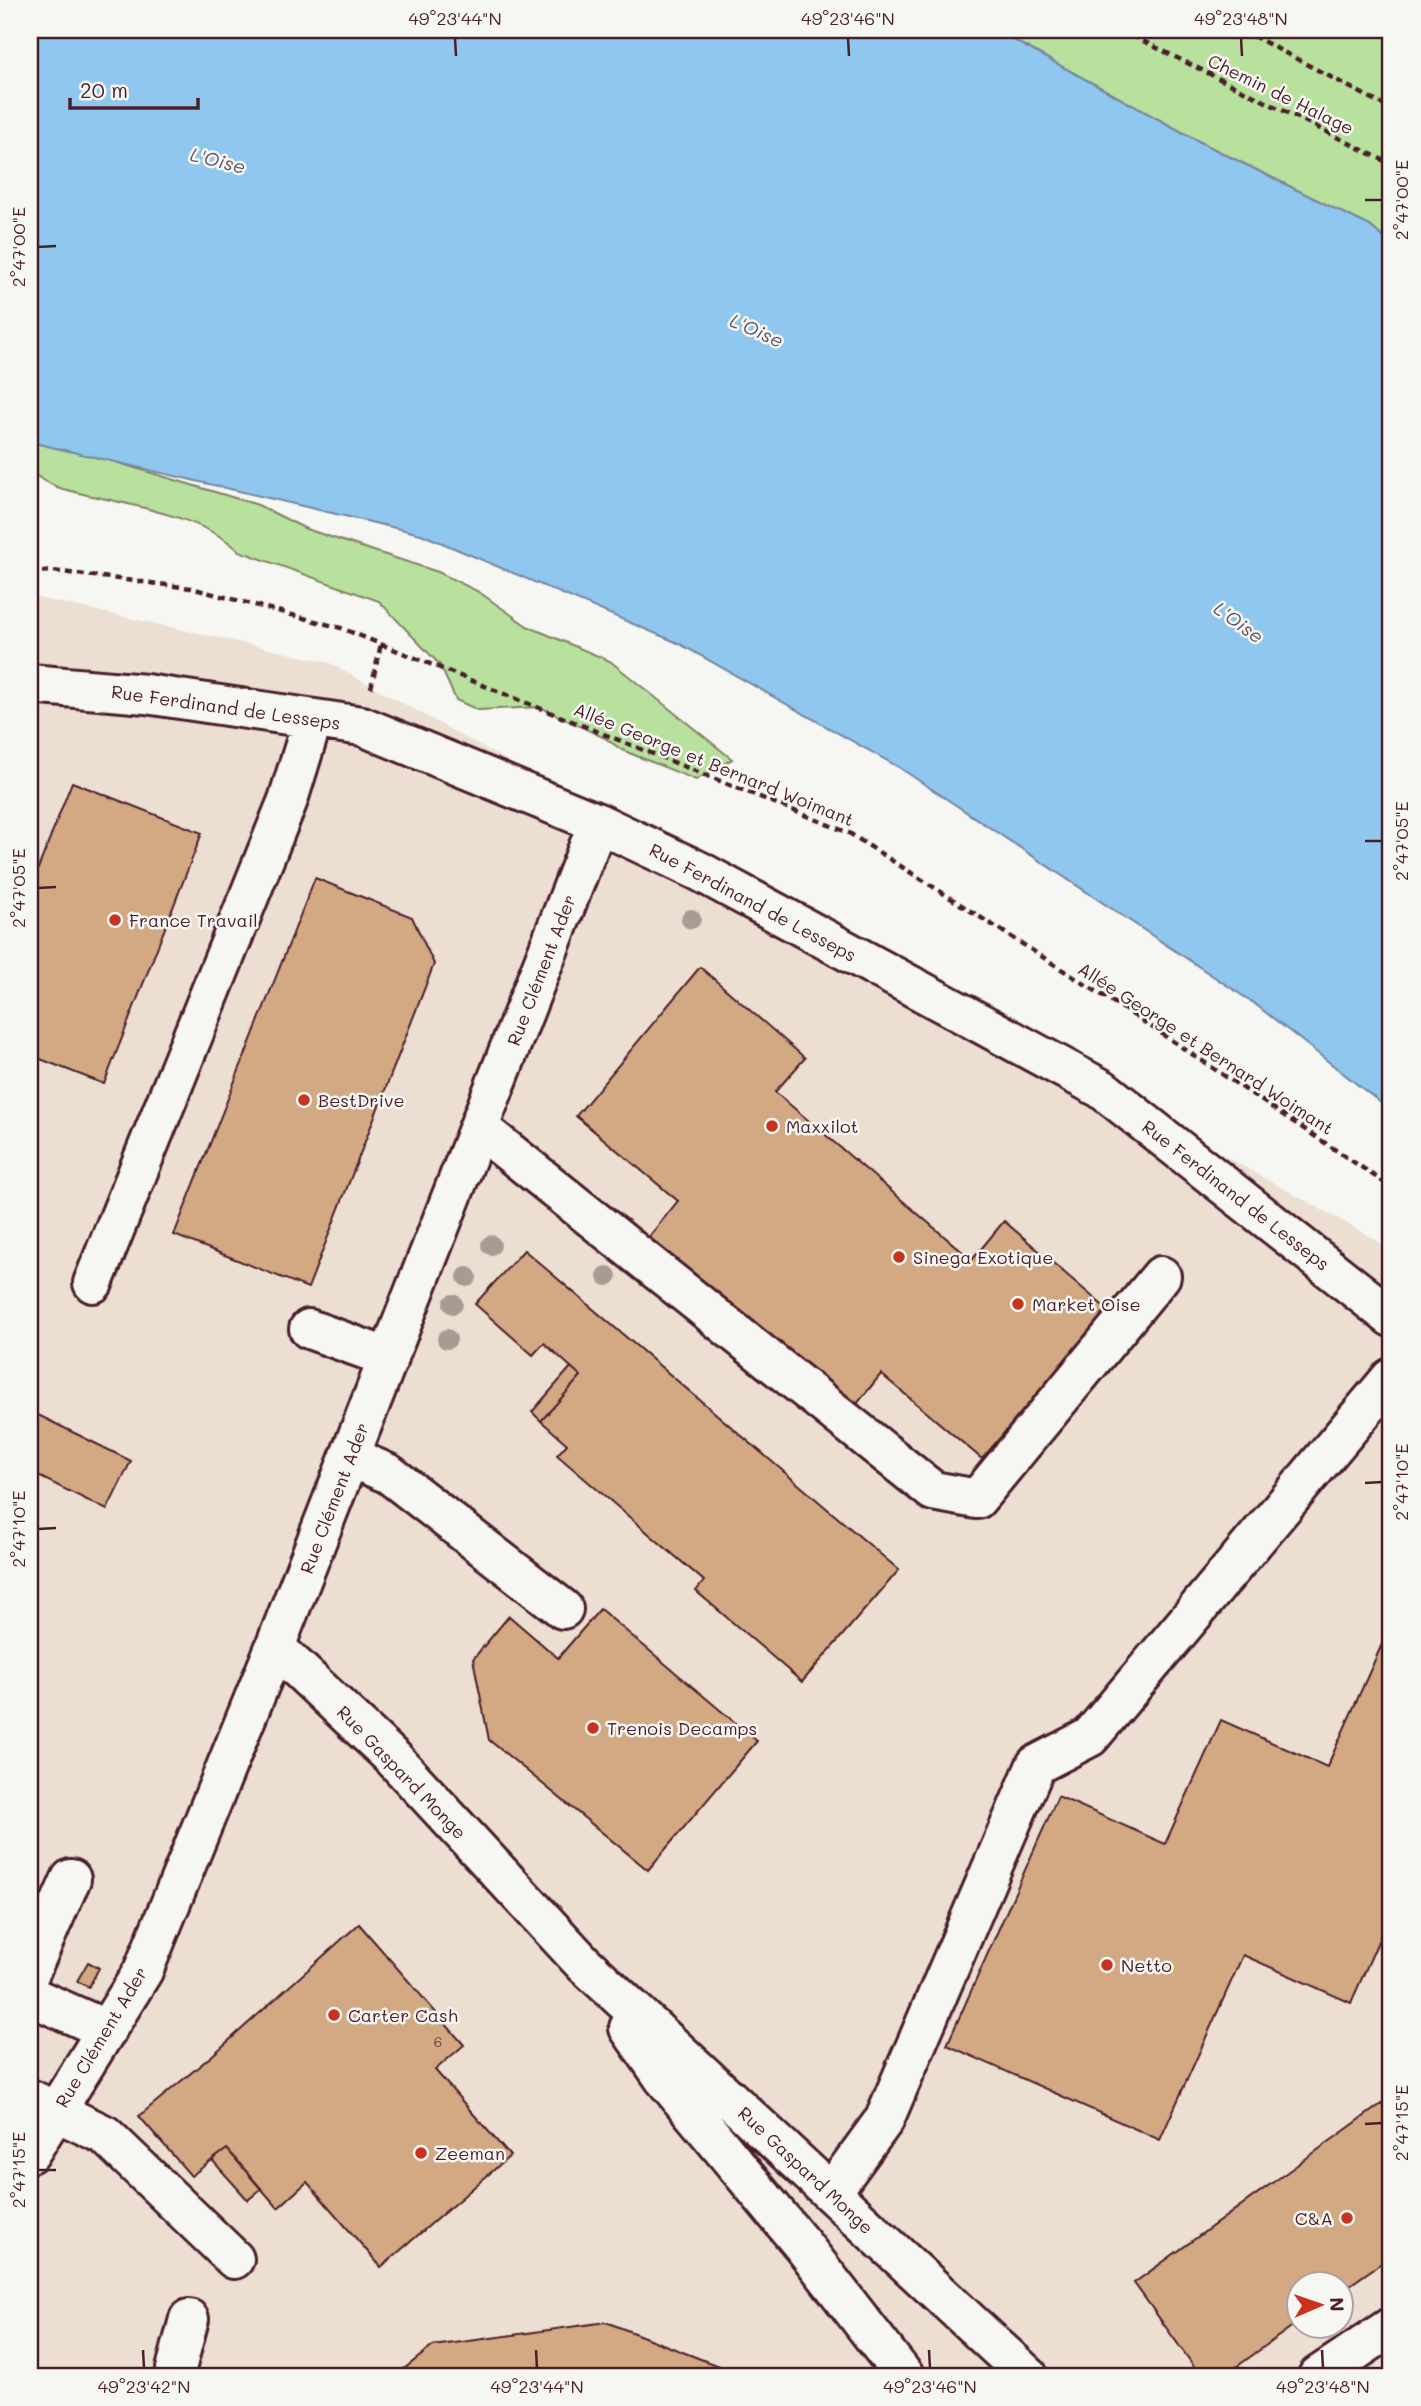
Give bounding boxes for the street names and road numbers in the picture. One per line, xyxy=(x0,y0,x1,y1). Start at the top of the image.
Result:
street label: Chemin de Halage xyxy=(1204,48,1358,140)
street label: Rue Ferdinand de Lesseps xyxy=(110,679,342,735)
street label: Allée George et Bernard Woimant xyxy=(570,697,858,831)
street label: Rue Ferdinand de Lesseps xyxy=(645,837,861,967)
street label: Rue Clément Ader xyxy=(501,891,581,1049)
street label: Allée George et Bernard Woimant xyxy=(1074,956,1338,1140)
street label: Rue Ferdinand de Lesseps xyxy=(1138,1114,1334,1276)
street label: Rue Clément Ader xyxy=(294,1419,374,1577)
street label: Rue Gaspard Monge xyxy=(332,1700,472,1844)
street label: Rue Clément Ader xyxy=(50,1962,152,2112)
street label: Rue Gaspard Monge xyxy=(733,2101,879,2239)

